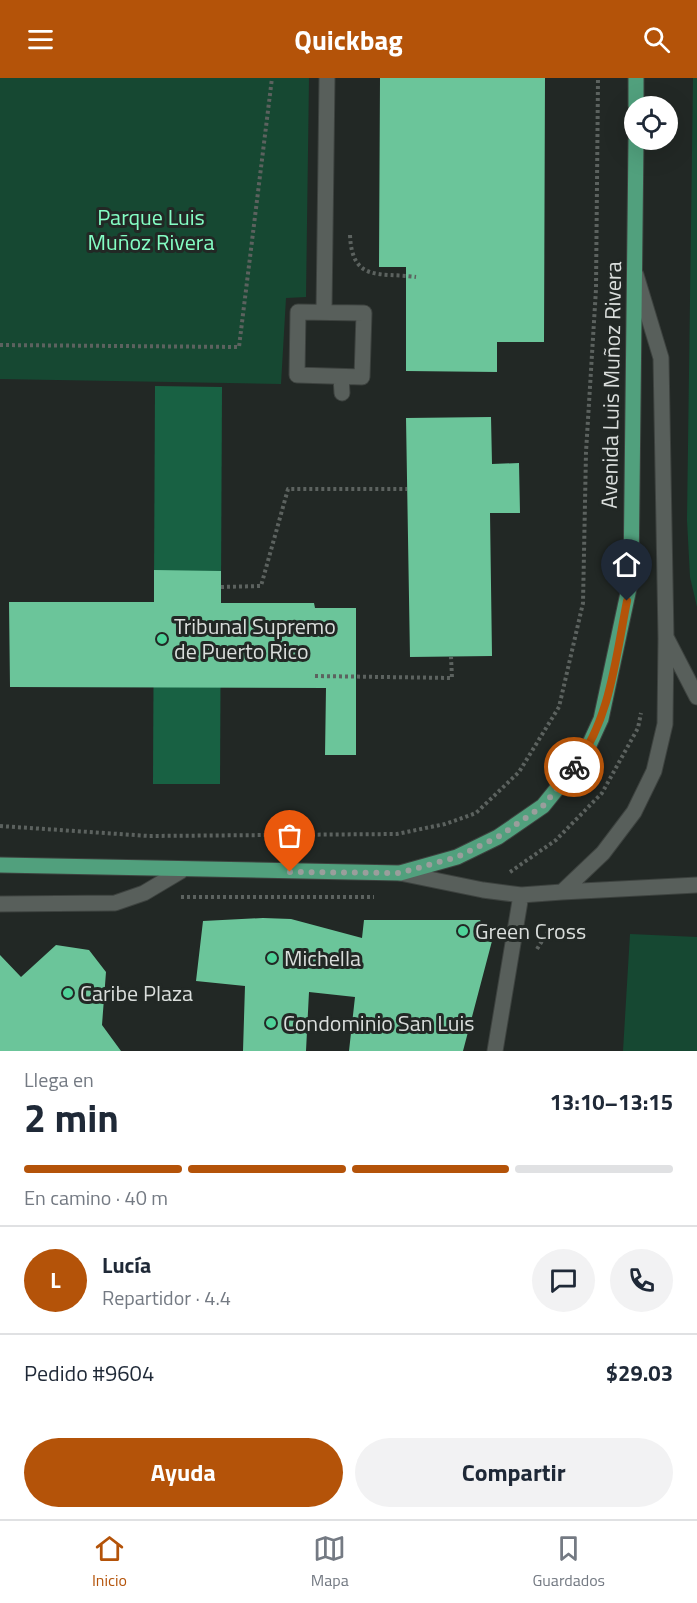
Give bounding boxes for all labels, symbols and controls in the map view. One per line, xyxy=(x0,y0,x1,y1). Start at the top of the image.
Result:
text: Quickbag xyxy=(294,19,403,60)
icon: menu xyxy=(24,23,57,56)
icon: search xyxy=(640,23,673,56)
map controls xyxy=(624,96,678,150)
button: locate xyxy=(624,96,678,150)
park label: Parque Luis Muñoz Rivera xyxy=(88,200,214,259)
street label: Avenida Luis Muñoz Rivera xyxy=(592,261,630,509)
pin xyxy=(601,539,652,601)
icon: home xyxy=(610,548,643,581)
place label: Tribunal Supremo de Puerto Rico xyxy=(174,609,336,668)
marker: Tribunal Supremo de Puerto Rico xyxy=(155,632,169,646)
courier xyxy=(544,737,604,797)
icon: bike xyxy=(558,751,591,784)
pin xyxy=(264,810,315,872)
icon: bag xyxy=(273,819,306,852)
place label: Green Cross xyxy=(475,914,586,948)
marker: Green Cross xyxy=(456,924,470,938)
place label: Michella xyxy=(284,941,361,975)
marker: Michella xyxy=(265,951,279,965)
place label: Caribe Plaza xyxy=(80,976,193,1010)
marker: Caribe Plaza xyxy=(61,986,75,1000)
place label: Condominio San Luis xyxy=(283,1006,475,1040)
marker: Condominio San Luis xyxy=(264,1016,278,1030)
text: Llega en xyxy=(24,1064,94,1095)
text: 13:10–13:15 xyxy=(550,1085,673,1119)
text: 2 min xyxy=(24,1088,119,1147)
text: En camino · 40 m xyxy=(24,1182,168,1213)
text: Lucía xyxy=(102,1248,151,1282)
button: chat xyxy=(532,1249,595,1312)
button: phone xyxy=(610,1249,673,1312)
text: L xyxy=(50,1263,61,1297)
text: Repartidor · 4.4 xyxy=(102,1282,231,1313)
text: Pedido #9604 xyxy=(24,1356,154,1390)
text: $29.03 xyxy=(606,1356,673,1390)
button: Ayuda xyxy=(24,1438,343,1507)
button: Compartir xyxy=(355,1438,673,1507)
tab: Inicio xyxy=(92,1532,127,1592)
tab: Mapa xyxy=(311,1532,349,1592)
tab: Guardados xyxy=(533,1532,605,1592)

